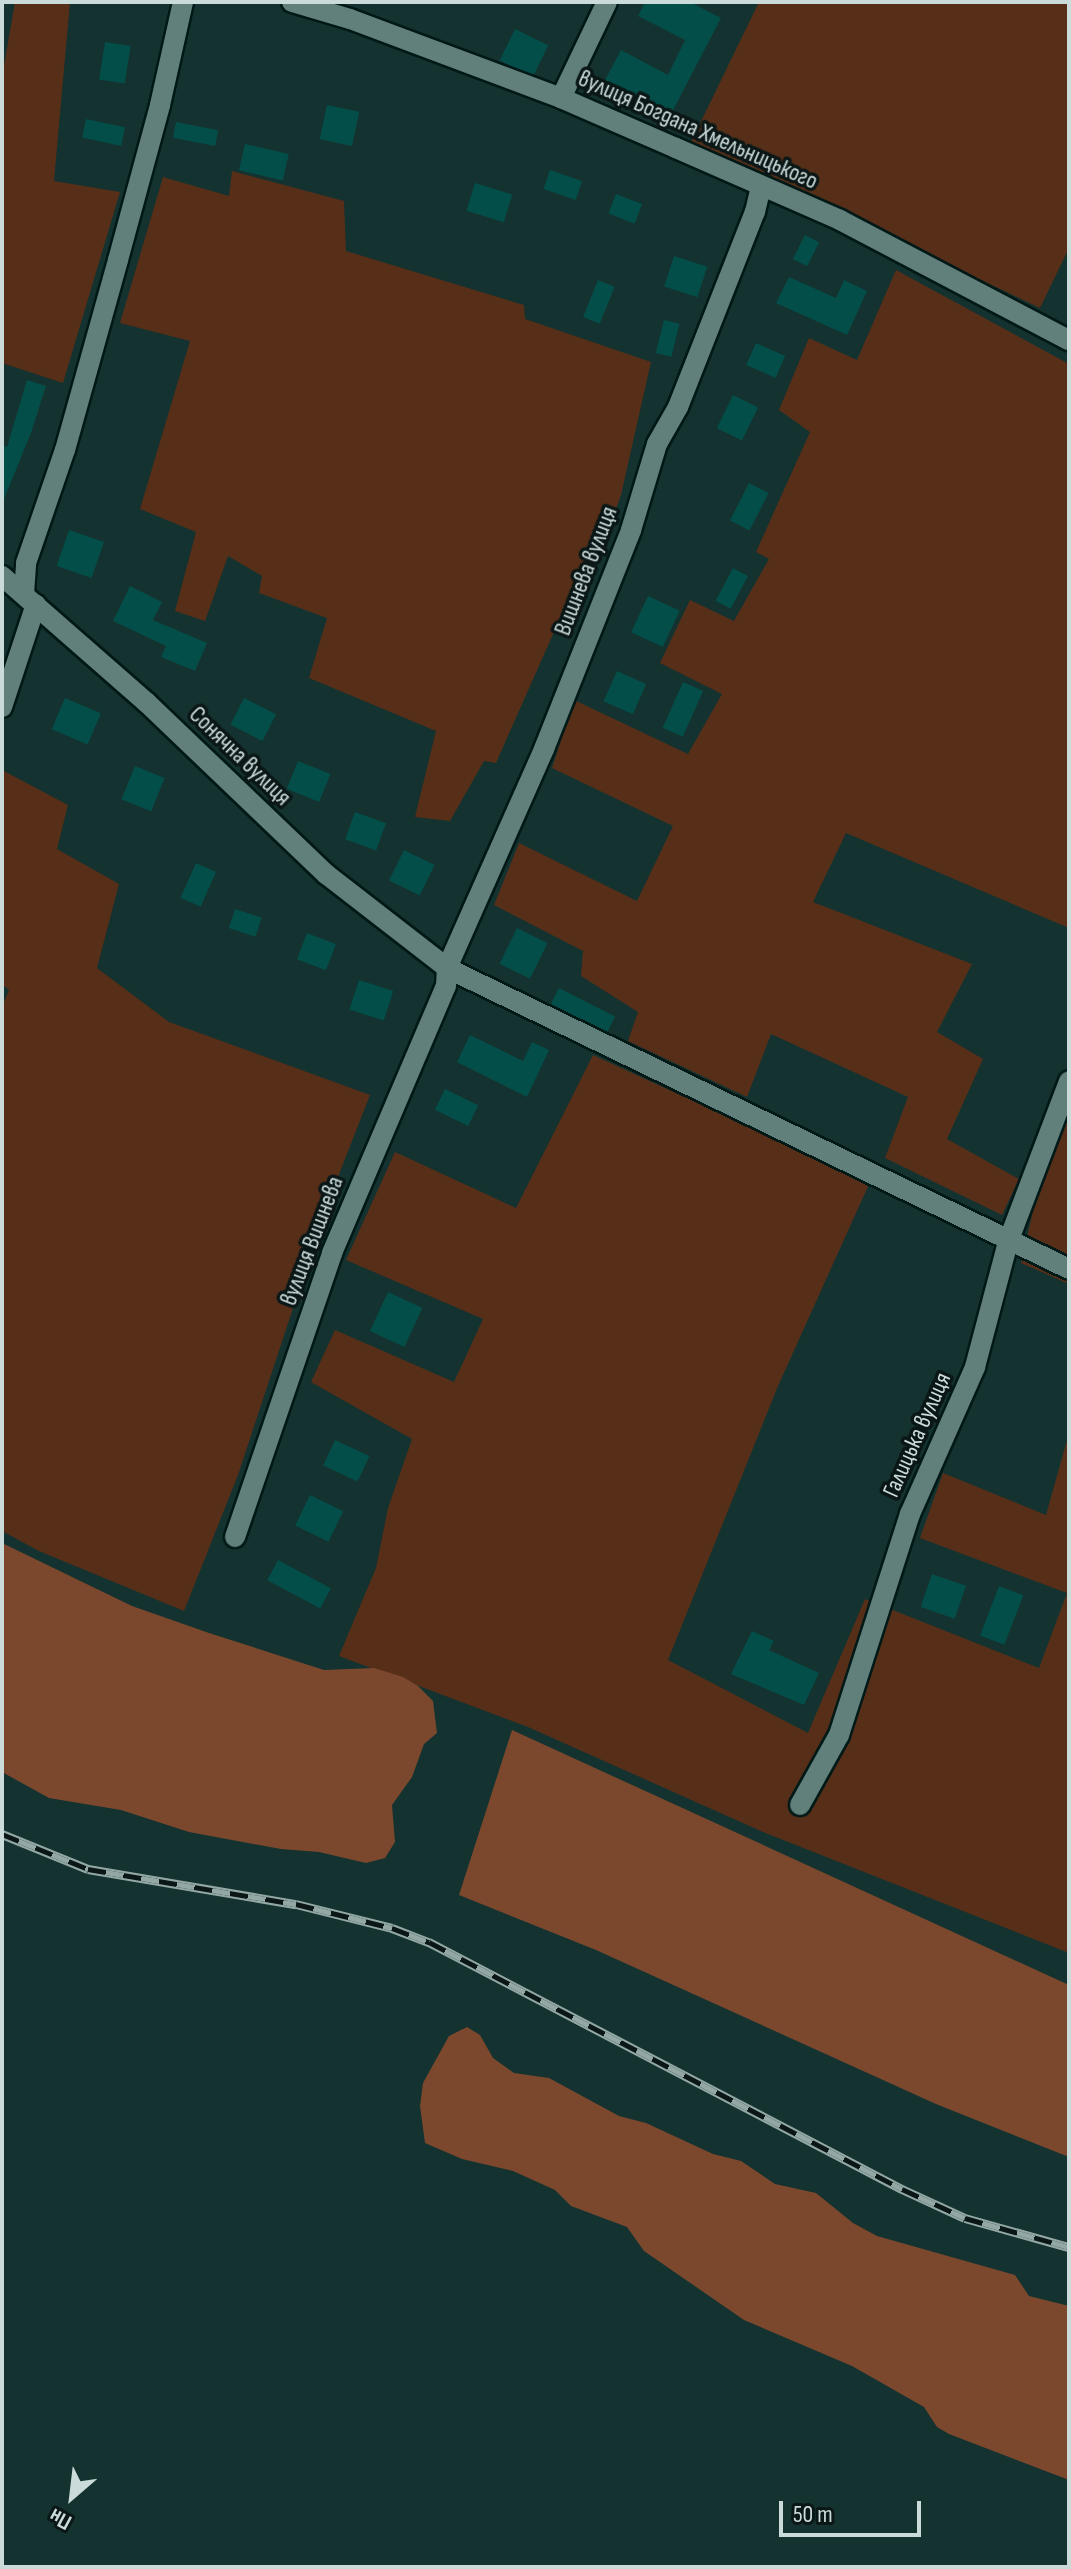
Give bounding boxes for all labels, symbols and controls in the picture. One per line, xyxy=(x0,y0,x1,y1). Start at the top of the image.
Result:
street label: вулиця Богдана Хмельницького xyxy=(574,64,822,196)
street label: Вишнева вулиця xyxy=(548,503,624,639)
street label: Сонячна вулиця xyxy=(183,700,297,812)
street label: вулиця Вишнева xyxy=(274,1173,350,1309)
street label: Галицька вулиця xyxy=(877,1368,957,1502)
north arrow xyxy=(32,2457,112,2537)
scale bar xyxy=(783,2485,925,2535)
text: 50 m xyxy=(793,2500,833,2529)
text: Пн xyxy=(45,2502,76,2536)

